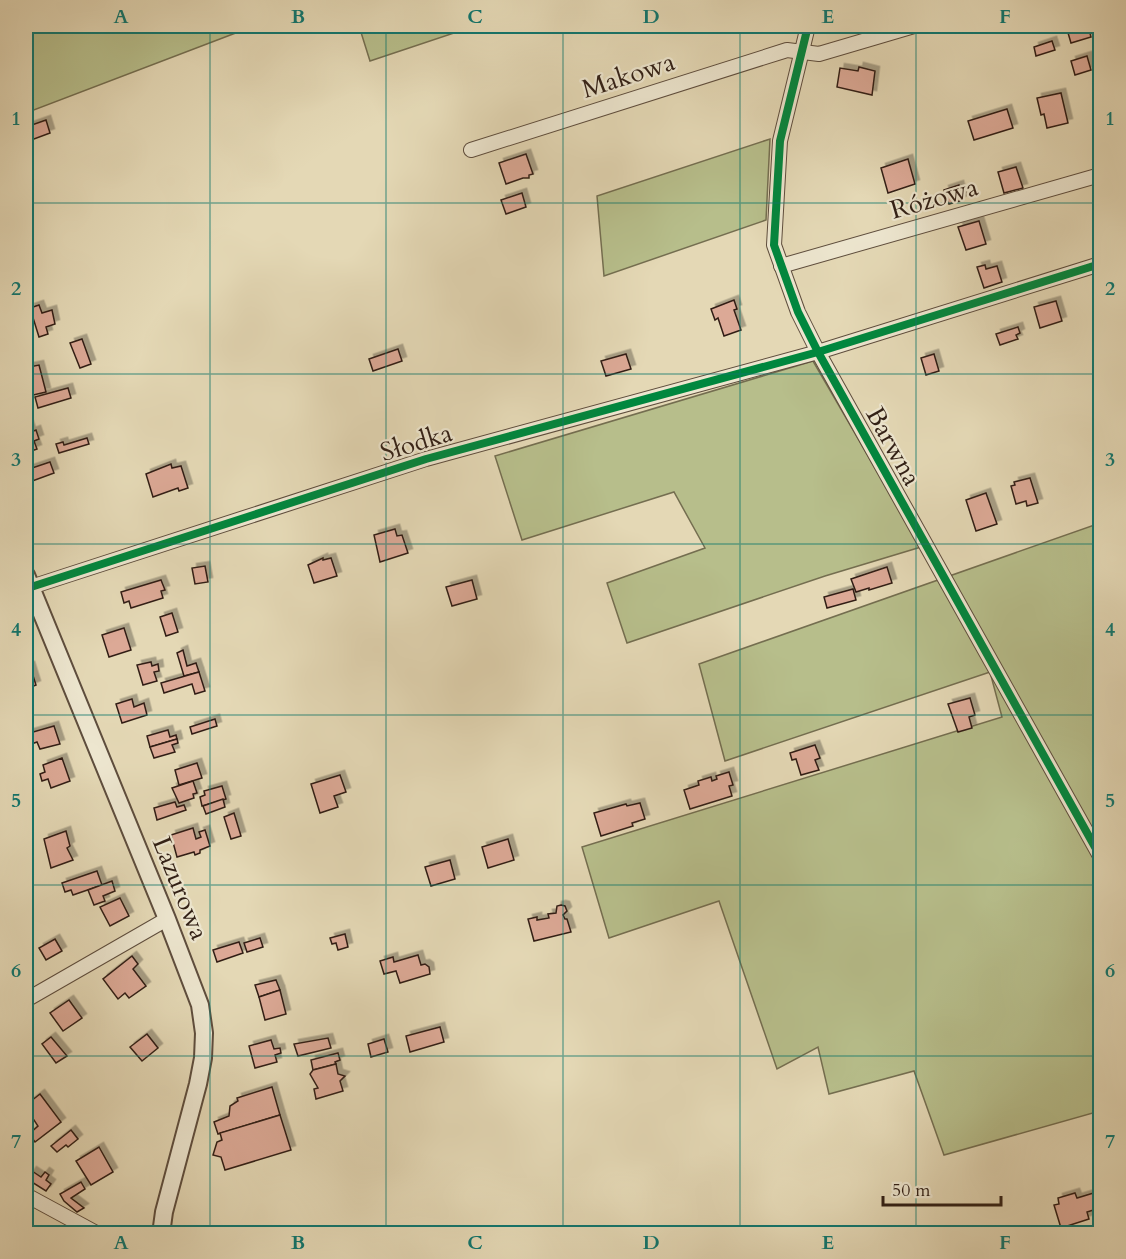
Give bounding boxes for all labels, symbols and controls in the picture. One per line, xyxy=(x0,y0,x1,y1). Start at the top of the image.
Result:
text: A xyxy=(113,3,129,30)
text: B xyxy=(291,3,305,30)
text: C xyxy=(467,3,483,30)
text: D xyxy=(642,3,660,30)
text: E xyxy=(822,3,834,30)
text: F xyxy=(999,3,1011,30)
street label: Makowa xyxy=(577,44,679,107)
text: 1 xyxy=(11,105,21,132)
text: 1 xyxy=(1105,105,1115,132)
street label: Różowa xyxy=(886,169,982,228)
text: 2 xyxy=(11,275,21,302)
text: 2 xyxy=(1105,275,1115,302)
street label: Barwna xyxy=(858,400,930,492)
street label: Słodka xyxy=(376,415,456,470)
text: 3 xyxy=(11,446,21,473)
text: 3 xyxy=(1105,446,1115,473)
text: 4 xyxy=(11,616,21,643)
text: 4 xyxy=(1105,616,1115,643)
text: 5 xyxy=(11,787,21,814)
text: 5 xyxy=(1105,787,1115,814)
street label: Lazurowa xyxy=(144,831,217,945)
text: 6 xyxy=(11,957,21,984)
text: 6 xyxy=(1105,957,1115,984)
text: 7 xyxy=(11,1128,21,1155)
text: 7 xyxy=(1105,1128,1115,1155)
scale bar xyxy=(883,1169,1002,1207)
text: 50 m xyxy=(892,1178,931,1203)
text: A xyxy=(113,1229,129,1256)
text: B xyxy=(291,1229,305,1256)
text: C xyxy=(467,1229,483,1256)
text: D xyxy=(642,1229,660,1256)
text: E xyxy=(822,1229,834,1256)
text: F xyxy=(999,1229,1011,1256)

